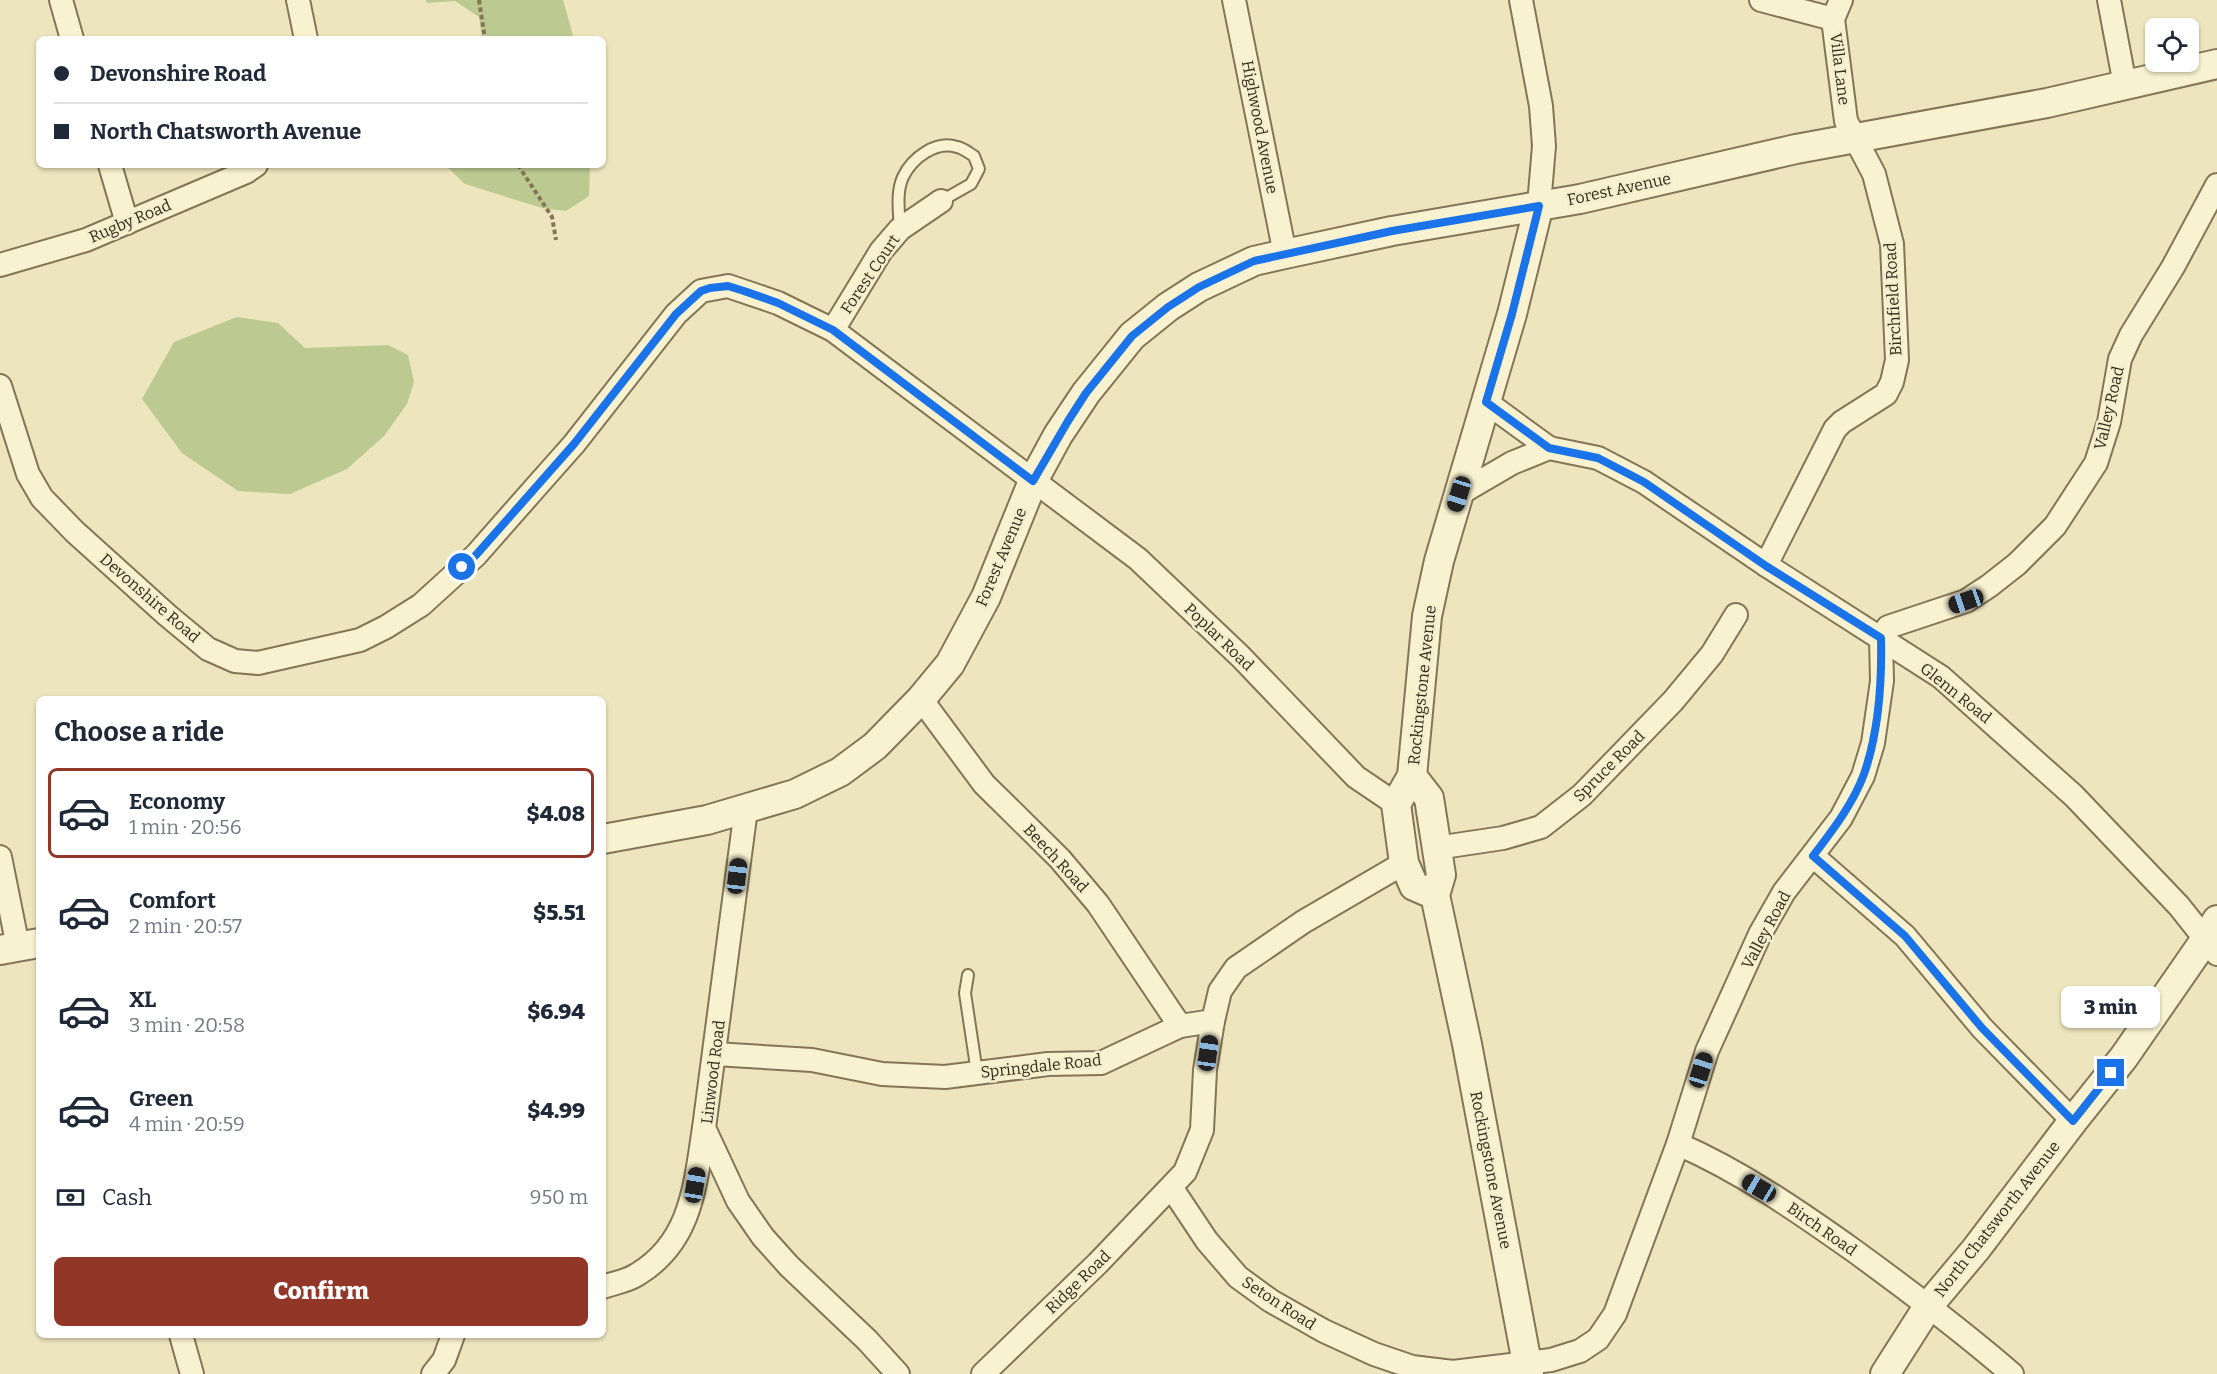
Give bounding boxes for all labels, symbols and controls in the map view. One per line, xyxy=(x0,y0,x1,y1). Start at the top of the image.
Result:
map controls xyxy=(2145,18,2199,72)
button: locate xyxy=(2145,18,2199,72)
street label: Villa Lane xyxy=(1826,32,1854,106)
street label: Highwood Avenue xyxy=(1238,59,1282,195)
text: Devonshire Road xyxy=(90,60,266,87)
text: North Chatsworth Avenue xyxy=(90,118,361,145)
street label: Forest Avenue xyxy=(1565,169,1673,209)
street label: Rugby Road xyxy=(86,195,174,247)
street label: Forest Court xyxy=(837,231,904,317)
street label: Birchfield Road xyxy=(1881,241,1905,356)
street label: Valley Road xyxy=(2090,364,2128,452)
car xyxy=(1445,474,1473,514)
street label: Forest Avenue xyxy=(972,505,1030,609)
street label: Devonshire Road xyxy=(96,550,204,647)
route start xyxy=(448,553,475,580)
car xyxy=(1946,587,1986,615)
street label: Poplar Road xyxy=(1180,599,1258,675)
street label: Rockingstone Avenue xyxy=(1404,604,1440,766)
street label: Glenn Road xyxy=(1917,659,1996,728)
text: Choose a ride xyxy=(54,716,224,748)
street label: Spruce Road xyxy=(1569,726,1649,806)
icon: car xyxy=(57,786,111,840)
text: Economy xyxy=(129,788,225,815)
text: $4.08 xyxy=(527,800,585,827)
text: 1 min · 20:56 xyxy=(129,815,241,839)
street label: Beech Road xyxy=(1020,820,1093,896)
car xyxy=(726,857,748,895)
icon: car xyxy=(57,885,111,939)
text: Comfort xyxy=(129,887,216,914)
street label: Valley Road xyxy=(1738,887,1795,972)
text: $5.51 xyxy=(533,899,585,926)
text: 2 min · 20:57 xyxy=(129,914,242,938)
icon: car xyxy=(57,984,111,1038)
text: XL xyxy=(129,986,156,1013)
callout: 3 min xyxy=(2062,986,2160,1028)
text: 3 min xyxy=(2084,995,2137,1019)
text: $6.94 xyxy=(527,998,585,1025)
text: 3 min · 20:58 xyxy=(129,1013,245,1037)
street label: Linwood Road xyxy=(697,1019,729,1125)
car xyxy=(1197,1034,1219,1072)
street label: Springdale Road xyxy=(980,1050,1103,1082)
car xyxy=(1687,1050,1715,1090)
route end xyxy=(2097,1059,2124,1086)
icon: car xyxy=(57,1083,111,1137)
text: Green xyxy=(129,1085,193,1112)
street label: Rockingstone Avenue xyxy=(1466,1089,1516,1251)
text: $4.99 xyxy=(527,1097,585,1124)
text: 4 min · 20:59 xyxy=(129,1112,245,1136)
street label: North Chatsworth Avenue xyxy=(1930,1137,2064,1301)
car xyxy=(683,1166,707,1204)
car xyxy=(1739,1171,1779,1205)
icon: cash xyxy=(54,1181,87,1214)
text: Cash xyxy=(102,1184,152,1211)
text: 950 m xyxy=(530,1185,588,1209)
street label: Birch Road xyxy=(1784,1198,1861,1260)
street label: Ridge Road xyxy=(1042,1246,1115,1318)
button: Confirm xyxy=(54,1257,588,1326)
street label: Seton Road xyxy=(1239,1272,1320,1334)

